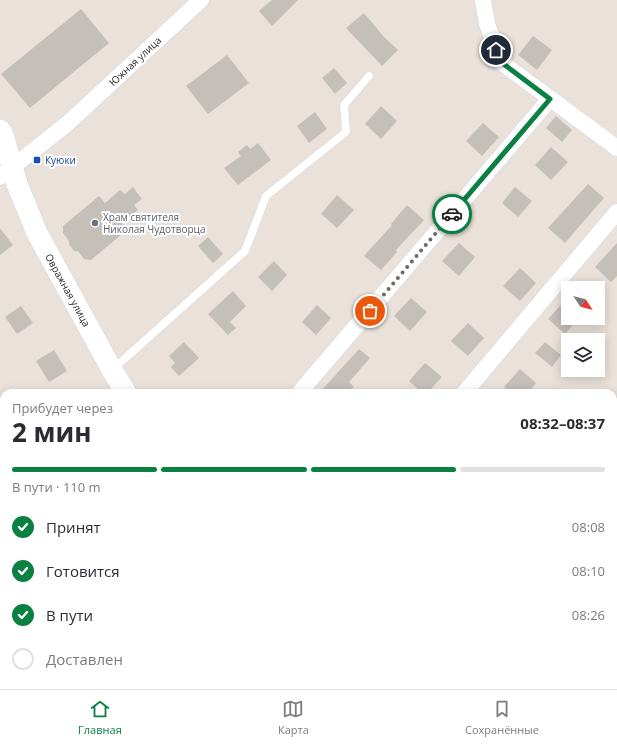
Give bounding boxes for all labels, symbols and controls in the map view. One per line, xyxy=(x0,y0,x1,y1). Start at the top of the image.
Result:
street label: Южная улица xyxy=(106,33,164,89)
pin xyxy=(479,33,513,67)
icon: home xyxy=(485,39,507,61)
place label: Куюки xyxy=(45,153,76,167)
marker: Куюки xyxy=(32,155,42,165)
courier xyxy=(432,194,472,234)
icon: car xyxy=(441,203,463,225)
place label: Храм святителя Николая Чудотворца xyxy=(103,210,205,236)
marker: Храм святителя Николая Чудотворца xyxy=(90,218,100,228)
street label: Овражная улица xyxy=(42,251,94,329)
north arrow xyxy=(561,281,605,325)
map controls xyxy=(561,281,605,377)
pin xyxy=(353,294,387,328)
icon: bag xyxy=(359,300,381,322)
button: layers xyxy=(561,333,605,377)
text: Прибудет через xyxy=(12,399,113,417)
text: 08:32–08:37 xyxy=(520,413,605,433)
text: 2 мин xyxy=(12,414,92,450)
text: В пути · 110 m xyxy=(12,478,101,496)
icon: check xyxy=(12,516,34,538)
text: Принят xyxy=(46,517,101,537)
text: 08:08 xyxy=(572,518,605,536)
icon: check xyxy=(12,560,34,582)
text: Готовится xyxy=(46,561,120,581)
text: 08:10 xyxy=(572,562,605,580)
icon: check xyxy=(12,604,34,626)
text: В пути xyxy=(46,605,93,625)
text: 08:26 xyxy=(572,606,605,624)
text: Доставлен xyxy=(46,649,123,669)
tab: Главная xyxy=(78,698,122,737)
tab: Карта xyxy=(278,698,309,737)
tab: Сохранённые xyxy=(465,698,539,737)

